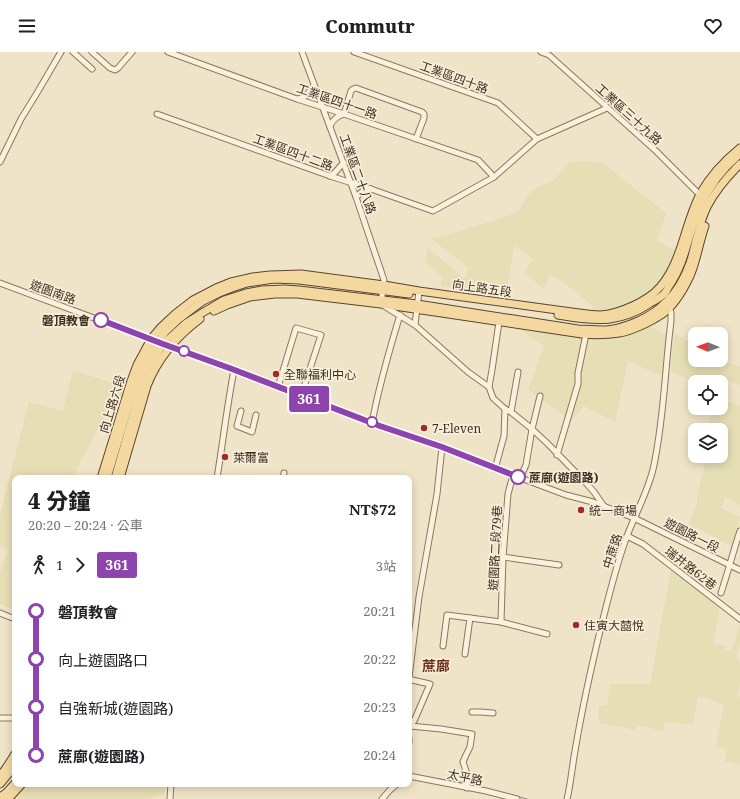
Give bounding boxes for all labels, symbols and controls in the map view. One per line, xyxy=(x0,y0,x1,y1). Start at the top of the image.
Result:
text: Commutr xyxy=(325,14,415,38)
icon: menu xyxy=(16,15,38,37)
icon: heart xyxy=(702,15,724,37)
street label: 工業區四十路 xyxy=(417,57,491,97)
street label: 工業區四十一路 xyxy=(295,79,379,123)
street label: 工業區三十九路 xyxy=(592,80,666,148)
street label: 工業區四十二路 xyxy=(251,130,335,174)
street label: 工業區二十八路 xyxy=(336,132,380,216)
street label: 向上路五段 xyxy=(451,275,513,301)
street label: 遊園南路 xyxy=(28,276,78,308)
place label: 磐頂教會 xyxy=(42,312,90,329)
marker: 磐頂教會 xyxy=(93,312,109,328)
north arrow xyxy=(688,327,728,367)
map controls xyxy=(688,327,728,463)
unlabelled marker xyxy=(178,345,190,357)
place label: 全聯福利中心 xyxy=(284,366,356,383)
marker: 全聯福利中心 xyxy=(271,369,281,379)
street label: 向上路六段 xyxy=(95,373,129,435)
button: locate xyxy=(688,375,728,415)
line badge: 361 xyxy=(286,386,332,412)
text: 361 xyxy=(297,389,321,408)
unlabelled marker xyxy=(366,416,378,428)
place label: 7-Eleven xyxy=(432,420,481,437)
marker: 7-Eleven xyxy=(419,423,429,433)
button: layers xyxy=(688,423,728,463)
place label: 萊爾富 xyxy=(233,449,269,466)
marker: 萊爾富 xyxy=(220,452,230,462)
marker: 蔗廍(遊園路) xyxy=(510,469,526,485)
place label: 蔗廍(遊園路) xyxy=(529,469,599,486)
text: 4 分鐘 xyxy=(28,485,90,515)
text: NT$72 xyxy=(349,499,396,519)
place label: 統一商場 xyxy=(589,502,637,519)
street label: 遊園路二段79巷 xyxy=(484,505,506,591)
marker: 統一商場 xyxy=(576,505,586,515)
street label: 遊園路一段 xyxy=(661,514,723,556)
text: 20:20 – 20:24 · 公車 xyxy=(28,516,143,534)
street label: 中蔗路 xyxy=(598,531,626,571)
street label: 瑞井路62巷 xyxy=(662,542,720,594)
icon: walk xyxy=(28,554,50,576)
icon: forward xyxy=(69,554,91,576)
text: 361 xyxy=(105,555,129,574)
text: 1 xyxy=(56,556,63,574)
text: 3站 xyxy=(376,557,396,575)
text: 磐頂教會 xyxy=(58,602,118,622)
text: 20:21 xyxy=(363,602,396,620)
place label: 住寅大囍悅 xyxy=(584,617,644,634)
marker: 住寅大囍悅 xyxy=(571,620,581,630)
text: 向上遊園路口 xyxy=(58,650,148,670)
text: 20:22 xyxy=(363,650,396,668)
district label: 蔗廍 xyxy=(422,656,450,675)
text: 自強新城(遊園路) xyxy=(58,698,173,718)
text: 20:23 xyxy=(363,698,396,716)
text: 蔗廍(遊園路) xyxy=(58,746,145,766)
text: 20:24 xyxy=(363,746,396,764)
street label: 太平路 xyxy=(446,765,484,789)

